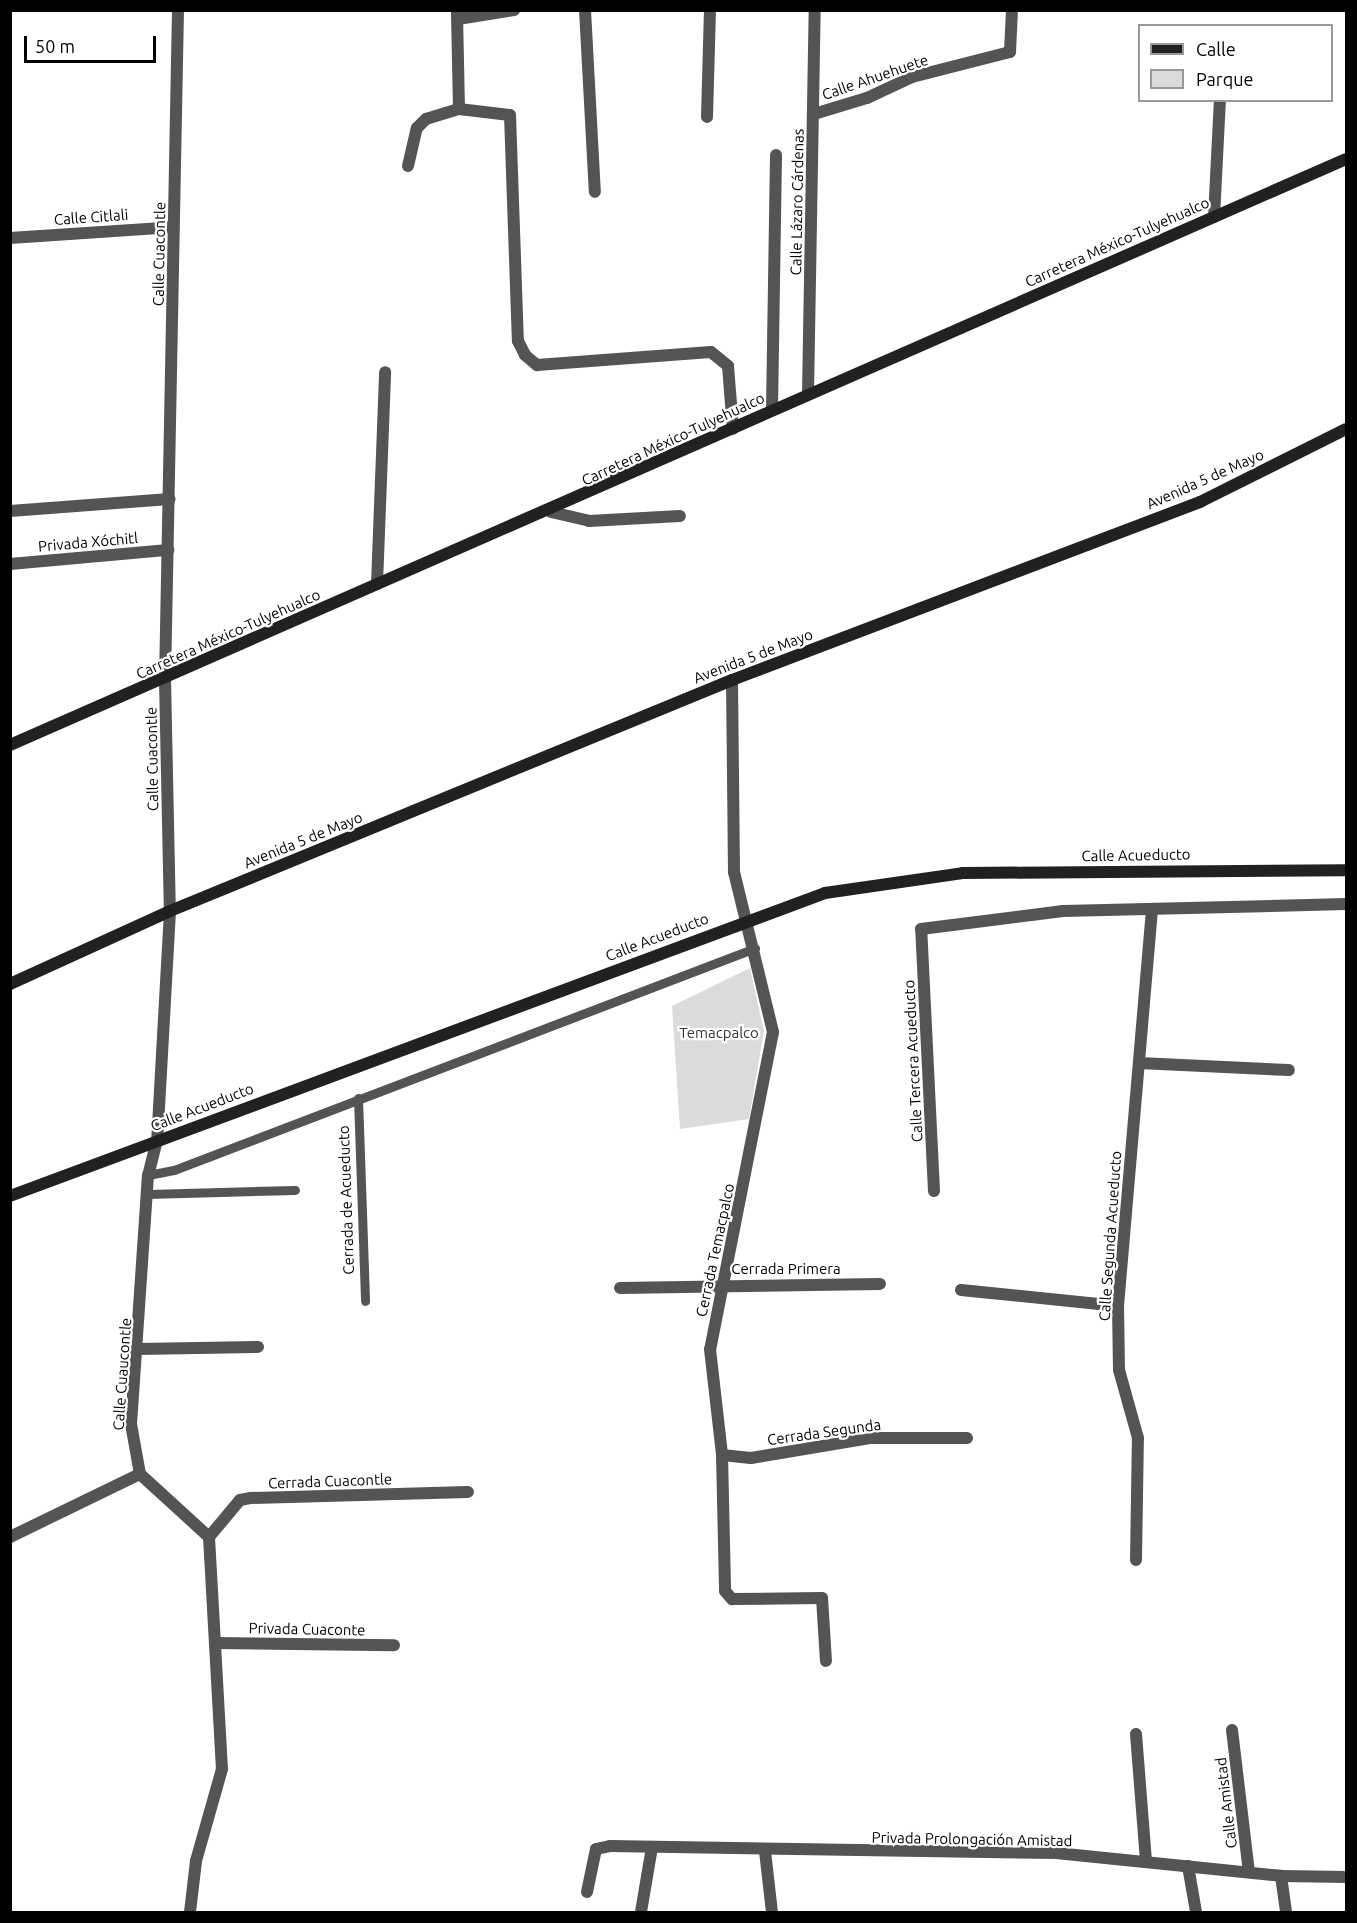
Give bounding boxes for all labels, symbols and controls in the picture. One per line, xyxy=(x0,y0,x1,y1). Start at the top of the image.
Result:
scale bar xyxy=(27,24,159,62)
legend xyxy=(1138,24,1333,102)
text: 50 m xyxy=(35,36,75,56)
text: Calle xyxy=(1196,39,1236,59)
street label: Calle Ahuehuete xyxy=(819,50,931,104)
text: Parque xyxy=(1196,69,1253,89)
street label: Calle Lázaro Cárdenas xyxy=(787,128,807,276)
street label: Carretera México-Tulyehualco xyxy=(1022,193,1212,291)
street label: Calle Cuacontle xyxy=(149,202,169,306)
street label: Calle Citlali xyxy=(53,205,129,229)
street label: Carretera México-Tulyehualco xyxy=(579,389,767,489)
street label: Avenida 5 de Mayo xyxy=(1144,445,1266,513)
street label: Privada Xóchitl xyxy=(37,529,139,555)
street label: Carretera México-Tulyehualco xyxy=(133,585,323,683)
street label: Avenida 5 de Mayo xyxy=(691,625,815,687)
street label: Calle Cuacontle xyxy=(142,707,162,811)
street label: Avenida 5 de Mayo xyxy=(241,808,365,872)
street label: Calle Acueducto xyxy=(1081,845,1191,865)
street label: Calle Acueducto xyxy=(603,909,711,965)
street label: Calle Tercera Acueducto xyxy=(900,979,926,1143)
park label: Temacpalco xyxy=(679,1024,759,1042)
street label: Calle Acueducto xyxy=(148,1079,256,1135)
street label: Cerrada de Acueducto xyxy=(334,1125,358,1275)
street label: Calle Segunda Acueducto xyxy=(1095,1150,1125,1322)
street label: Cerrada Temacpalco xyxy=(692,1182,738,1318)
street label: Cerrada Primera xyxy=(731,1260,841,1278)
street label: Calle Cuaucontle xyxy=(109,1317,135,1431)
street label: Cerrada Segunda xyxy=(766,1415,882,1449)
street label: Cerrada Cuacontle xyxy=(268,1470,392,1492)
street label: Privada Cuaconte xyxy=(248,1619,366,1639)
street label: Calle Amistad xyxy=(1211,1756,1241,1850)
street label: Privada Prolongación Amistad xyxy=(871,1828,1073,1850)

